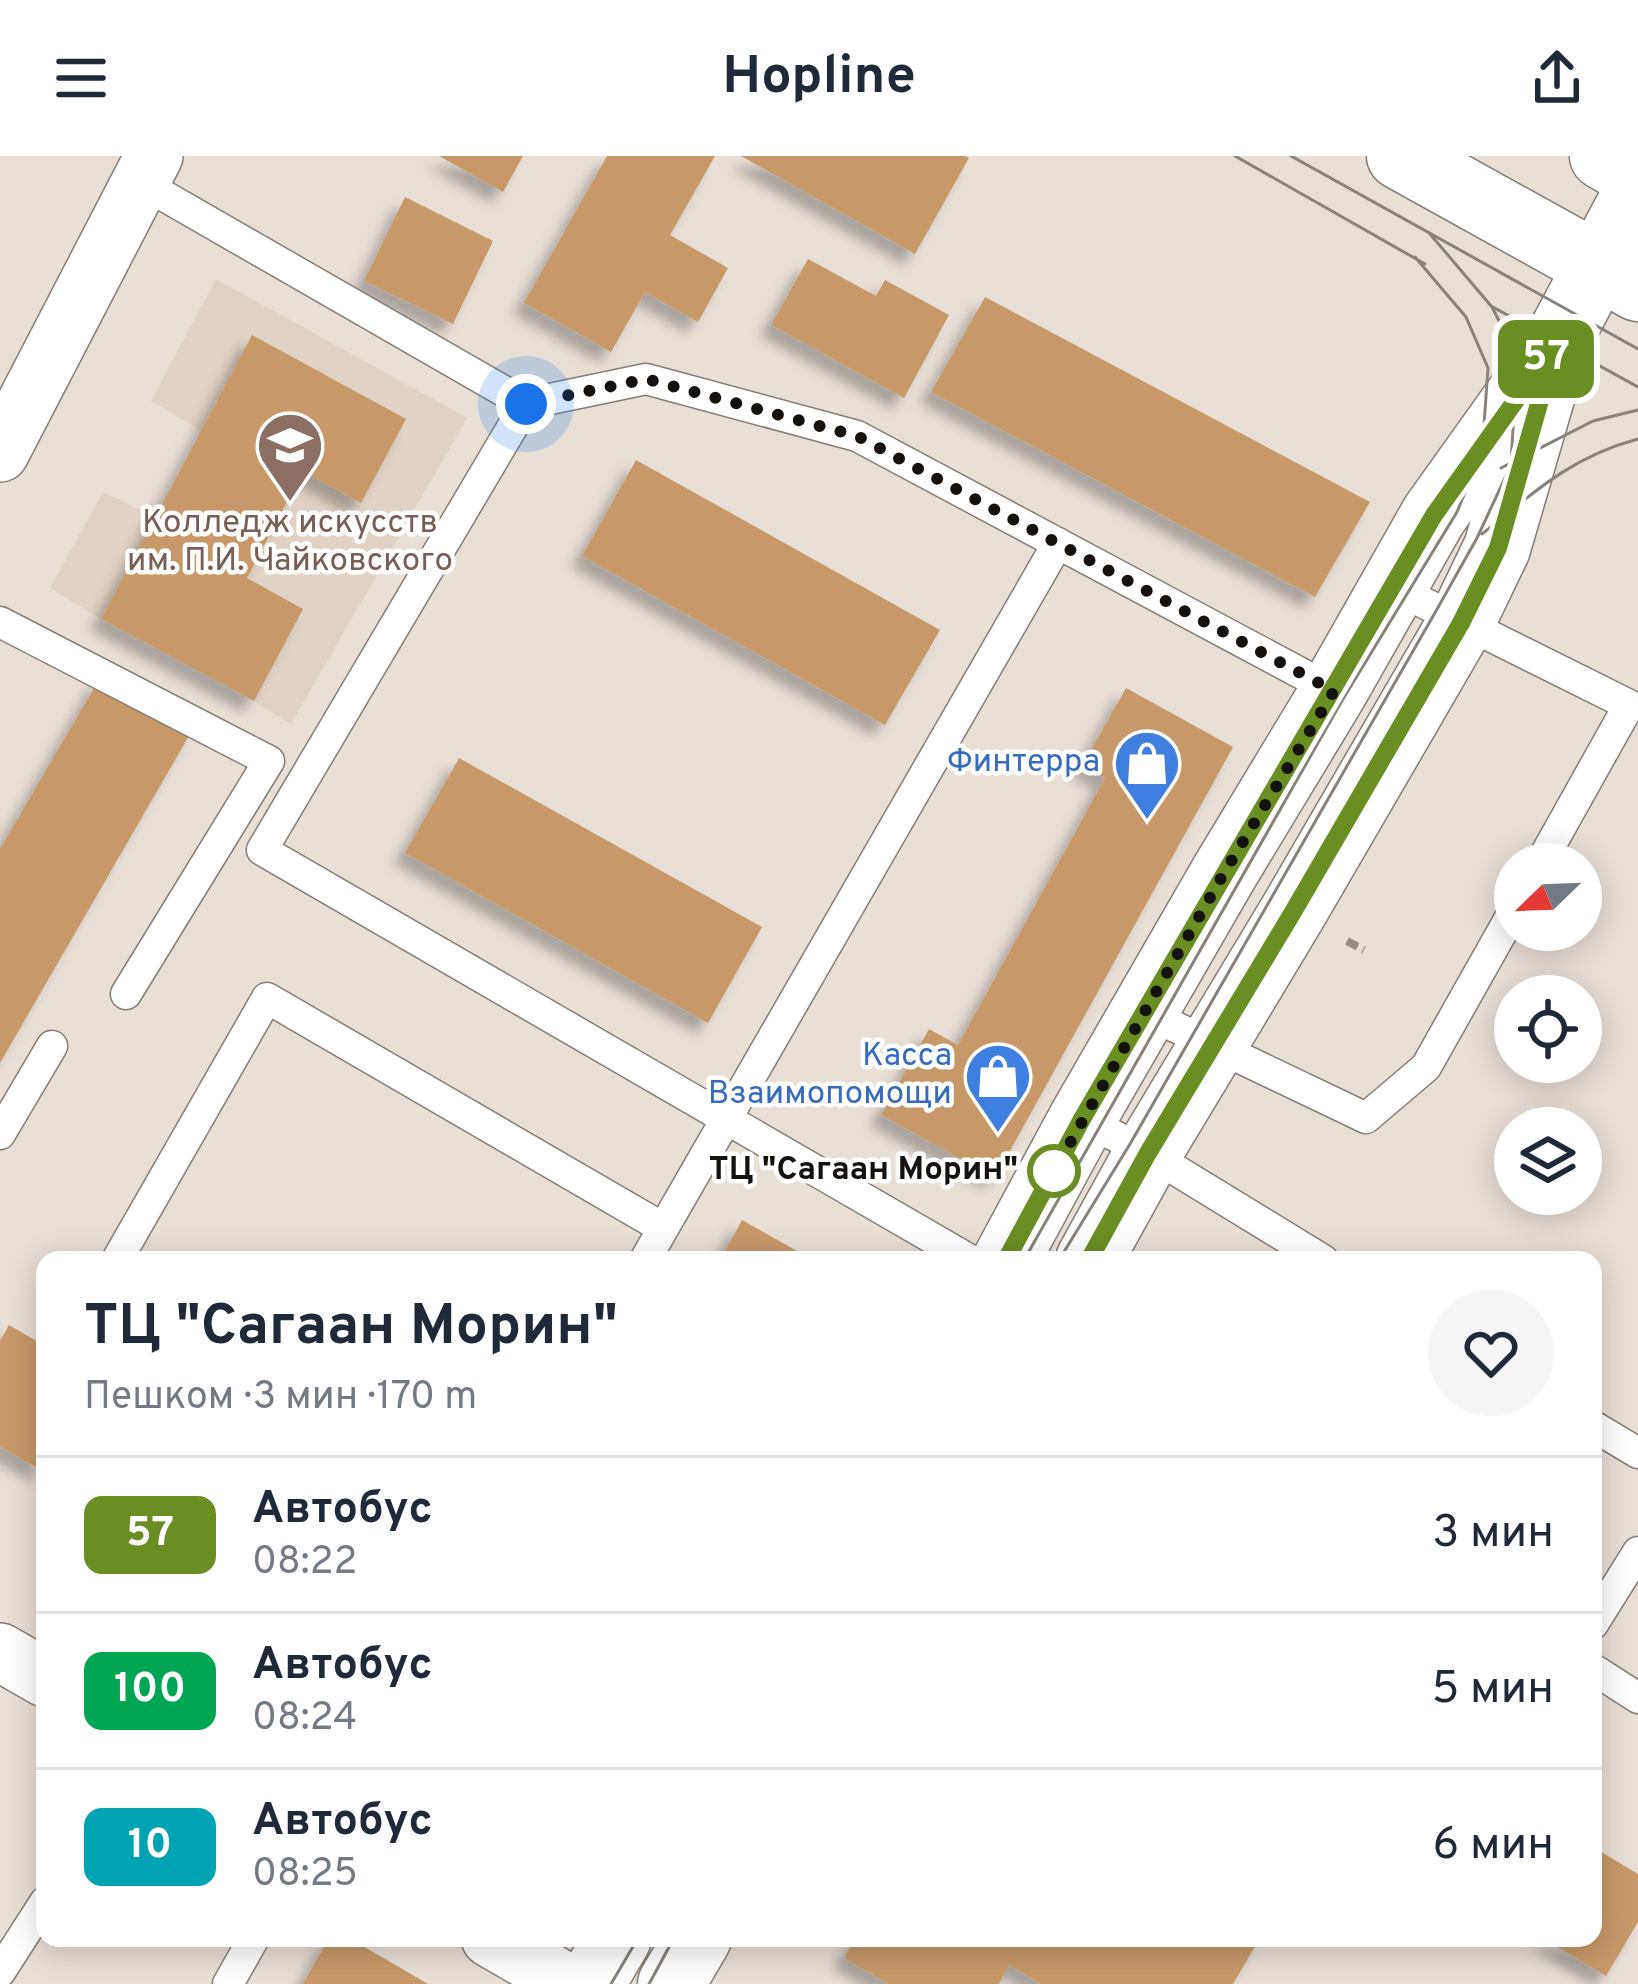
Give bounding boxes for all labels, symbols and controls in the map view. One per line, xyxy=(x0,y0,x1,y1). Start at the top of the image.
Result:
text: Hopline xyxy=(722,44,916,113)
icon: menu xyxy=(48,45,114,111)
icon: share xyxy=(1524,45,1590,111)
line badge: 57 xyxy=(1492,320,1600,398)
text: 57 xyxy=(1522,332,1570,385)
your location xyxy=(496,374,556,434)
school or university icon: Колледж искусств им. П.И. Чайковского xyxy=(255,410,325,504)
place label: Колледж искусств им. П.И. Чайковского xyxy=(127,503,453,583)
shop icon: Финтерра xyxy=(1112,728,1182,822)
place label: Финтерра xyxy=(947,742,1100,784)
north arrow xyxy=(1494,843,1602,951)
map controls xyxy=(1494,843,1602,1215)
button: locate xyxy=(1494,975,1602,1083)
place label: Касса Взаимопомощи xyxy=(708,1036,952,1116)
shop icon: Касса Взаимопомощи xyxy=(963,1041,1033,1135)
button: layers xyxy=(1494,1107,1602,1215)
marker: ТЦ "Сагаан Морин" xyxy=(1029,1146,1079,1196)
place label: ТЦ "Сагаан Морин" xyxy=(709,1150,1018,1192)
button: heart xyxy=(1428,1290,1554,1416)
text: ТЦ "Сагаан Морин" xyxy=(84,1293,618,1365)
text: Пешком · 3 мин · 170 m xyxy=(84,1374,477,1423)
text: Автобус xyxy=(252,1482,433,1539)
text: 3 мин xyxy=(1432,1506,1554,1563)
text: 57 xyxy=(126,1508,174,1561)
text: 08:22 xyxy=(252,1539,357,1588)
text: Автобус xyxy=(252,1638,433,1695)
text: 5 мин xyxy=(1432,1662,1554,1719)
text: 100 xyxy=(114,1664,186,1717)
text: 08:24 xyxy=(252,1695,357,1744)
text: Автобус xyxy=(252,1794,433,1851)
text: 6 мин xyxy=(1433,1818,1554,1875)
text: 10 xyxy=(128,1820,172,1873)
text: 08:25 xyxy=(252,1851,358,1900)

